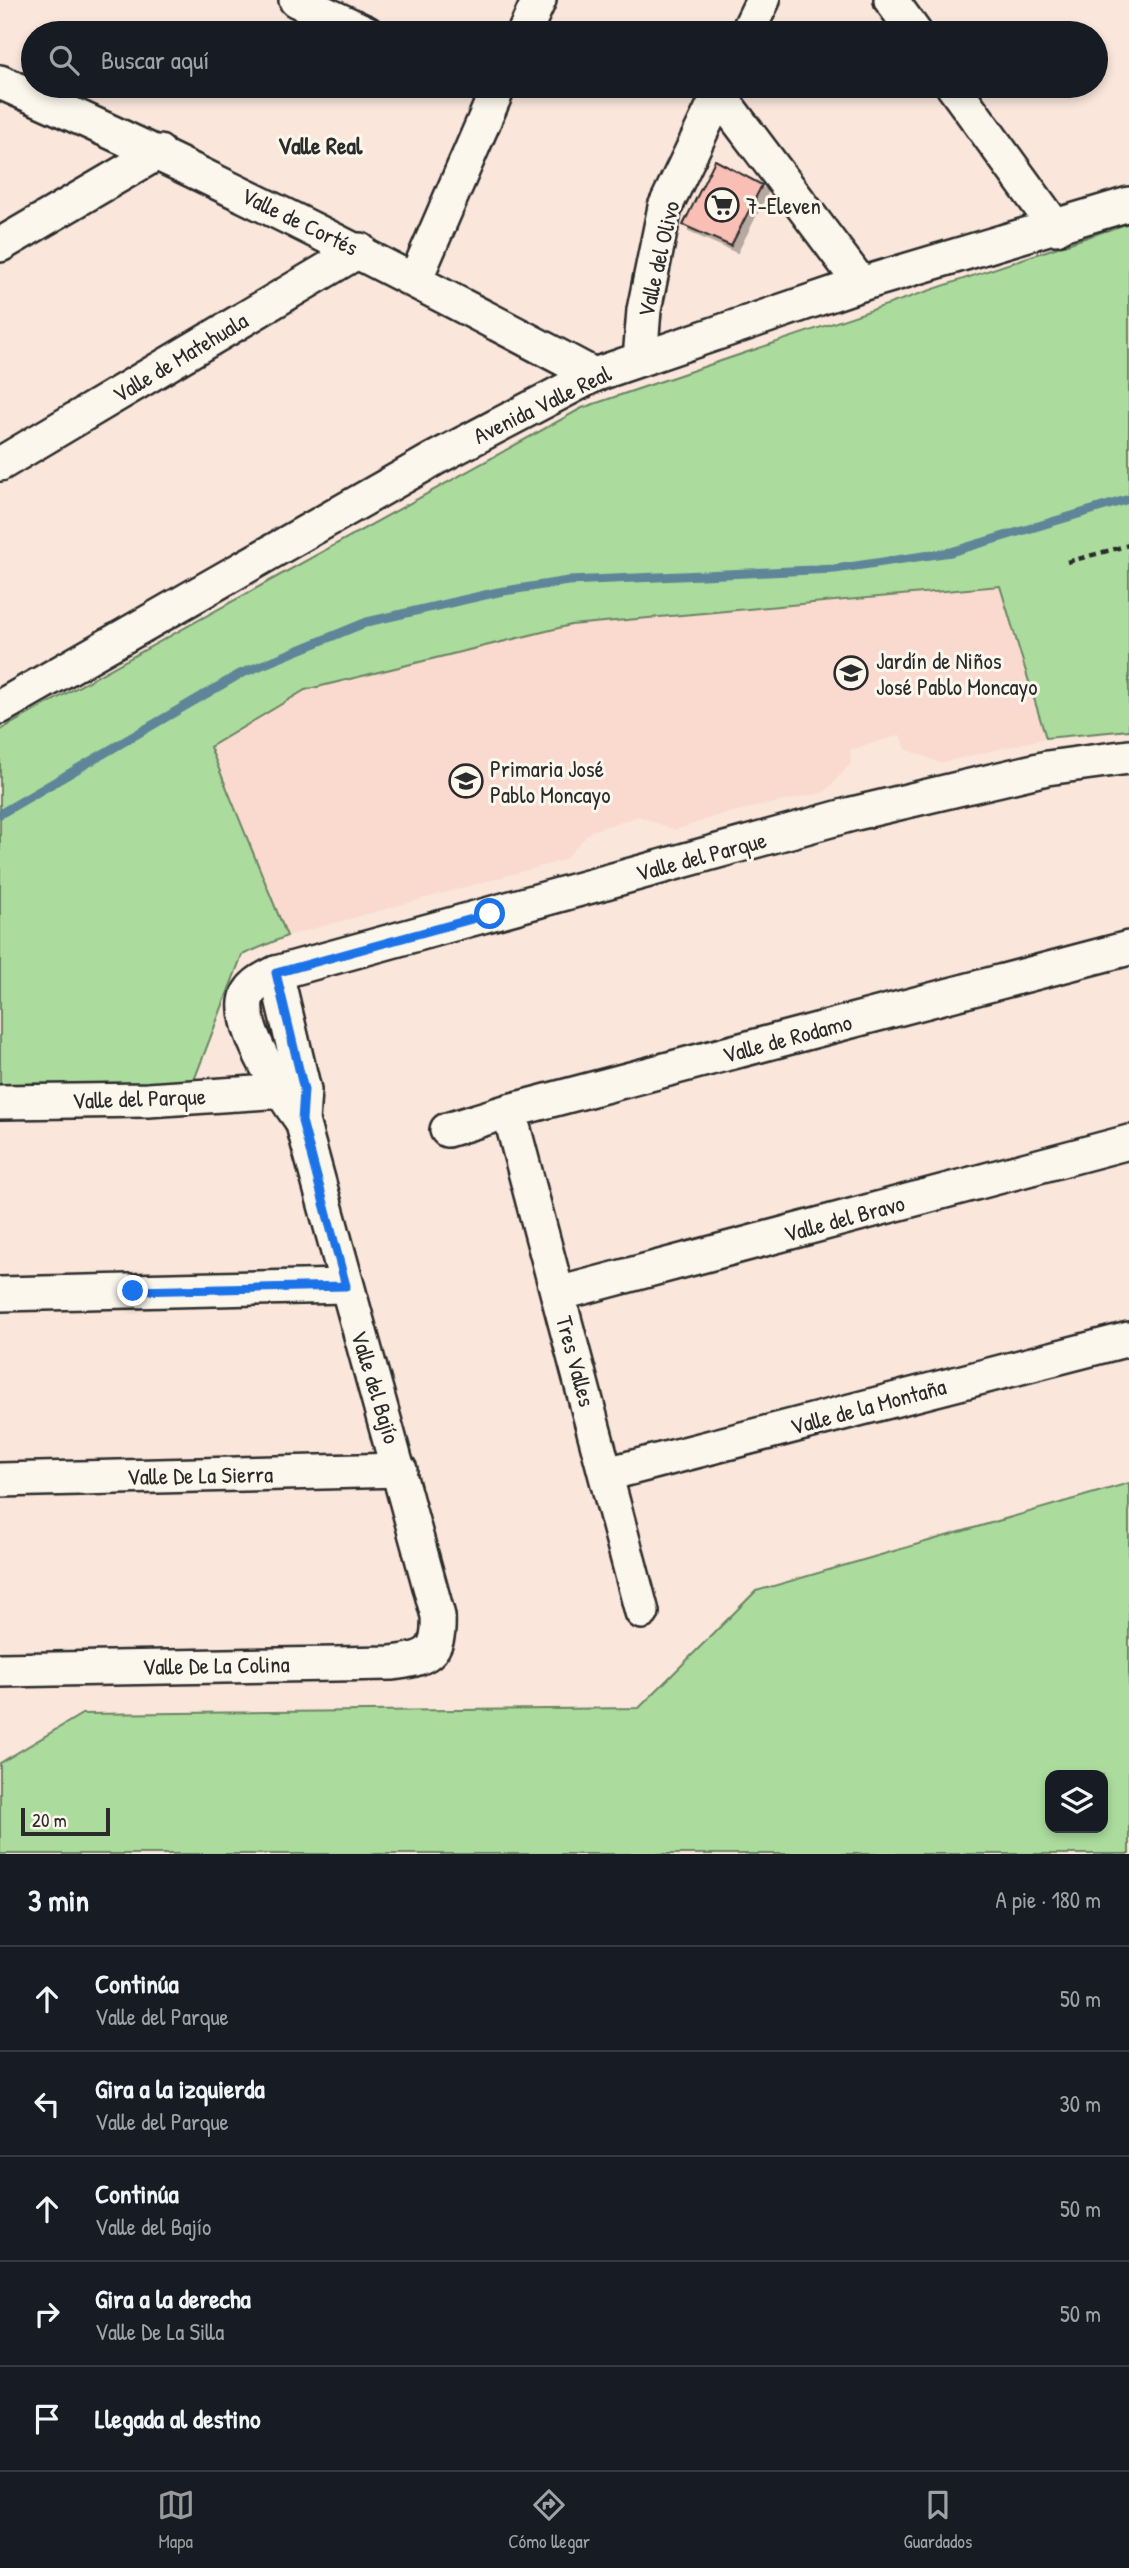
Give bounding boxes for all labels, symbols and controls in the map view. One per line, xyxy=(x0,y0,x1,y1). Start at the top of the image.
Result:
search box xyxy=(21,21,1108,98)
icon: search xyxy=(45,41,83,79)
text: Buscar aquí xyxy=(101,42,209,77)
district label: Valle Real xyxy=(278,129,363,161)
street label: Valle de Cortés xyxy=(236,179,364,263)
supermarket icon: 7-Eleven xyxy=(703,186,741,224)
place label: 7-Eleven xyxy=(746,190,821,221)
street label: Valle del Olivo xyxy=(630,198,686,320)
street label: Valle de Matehuala xyxy=(107,304,253,410)
street label: Avenida Valle Real xyxy=(468,357,617,451)
place label: Jardín de Niños José Pablo Moncayo xyxy=(876,645,1038,702)
school or university icon: Jardín de Niños José Pablo Moncayo xyxy=(832,654,870,692)
place label: Primaria José Pablo Moncayo xyxy=(490,753,611,810)
school or university icon: Primaria José Pablo Moncayo xyxy=(447,762,485,800)
street label: Valle del Parque xyxy=(632,824,770,888)
route start xyxy=(474,898,505,929)
street label: Valle de Rodamo xyxy=(719,1006,855,1070)
street label: Valle del Parque xyxy=(72,1080,206,1116)
street label: Valle del Bravo xyxy=(780,1187,908,1249)
route end xyxy=(117,1275,148,1306)
street label: Tres Valles xyxy=(549,1312,603,1410)
street label: Valle del Bajío xyxy=(344,1327,408,1447)
street label: Valle de la Montaña xyxy=(787,1370,949,1442)
street label: Valle De La Sierra xyxy=(127,1458,273,1492)
street label: Valle De La Colina xyxy=(142,1648,290,1682)
map controls xyxy=(1045,1770,1108,1833)
button: layers xyxy=(1045,1770,1108,1833)
scale bar xyxy=(21,1805,110,1837)
text: 20 m xyxy=(32,1807,67,1833)
text: 3 min xyxy=(28,1880,89,1920)
text: A pie · 180 m xyxy=(996,1884,1101,1915)
text: Continúa xyxy=(95,1966,179,2001)
icon: ahead xyxy=(28,1980,66,2018)
text: 50 m xyxy=(1060,1983,1101,2014)
text: Valle del Parque xyxy=(95,2001,229,2032)
text: Gira a la izquierda xyxy=(95,2071,265,2106)
icon: left xyxy=(28,2085,66,2123)
text: 30 m xyxy=(1059,2088,1101,2119)
text: Valle del Parque xyxy=(95,2106,229,2137)
text: Continúa xyxy=(95,2176,179,2211)
icon: ahead xyxy=(28,2190,66,2228)
text: 50 m xyxy=(1060,2193,1101,2224)
text: Valle del Bajío xyxy=(95,2211,211,2242)
text: Gira a la derecha xyxy=(95,2281,251,2316)
icon: right xyxy=(28,2295,66,2333)
text: 50 m xyxy=(1060,2298,1101,2329)
text: Valle De La Silla xyxy=(95,2316,224,2347)
icon: arrive xyxy=(28,2400,66,2438)
text: Llegada al destino xyxy=(95,2401,261,2436)
tab: Mapa xyxy=(157,2486,195,2554)
tab: Cómo llegar xyxy=(508,2486,590,2554)
tab: Guardados xyxy=(904,2486,972,2554)

